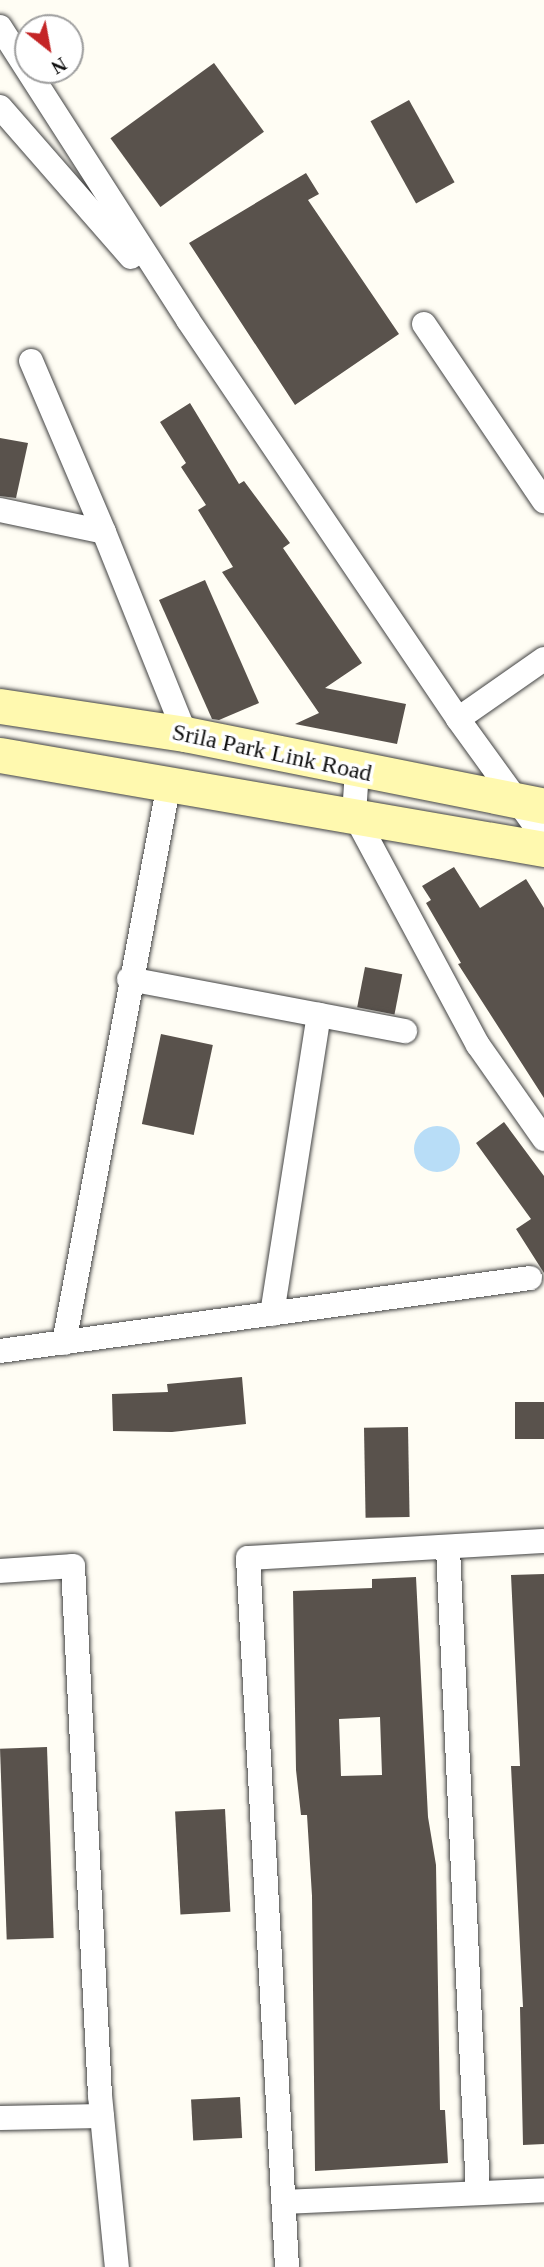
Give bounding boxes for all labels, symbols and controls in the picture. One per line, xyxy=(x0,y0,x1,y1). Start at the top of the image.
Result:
north arrow xyxy=(14,14,84,84)
text: N xyxy=(48,53,70,78)
street label: Srila Park Link Road xyxy=(170,718,374,788)

